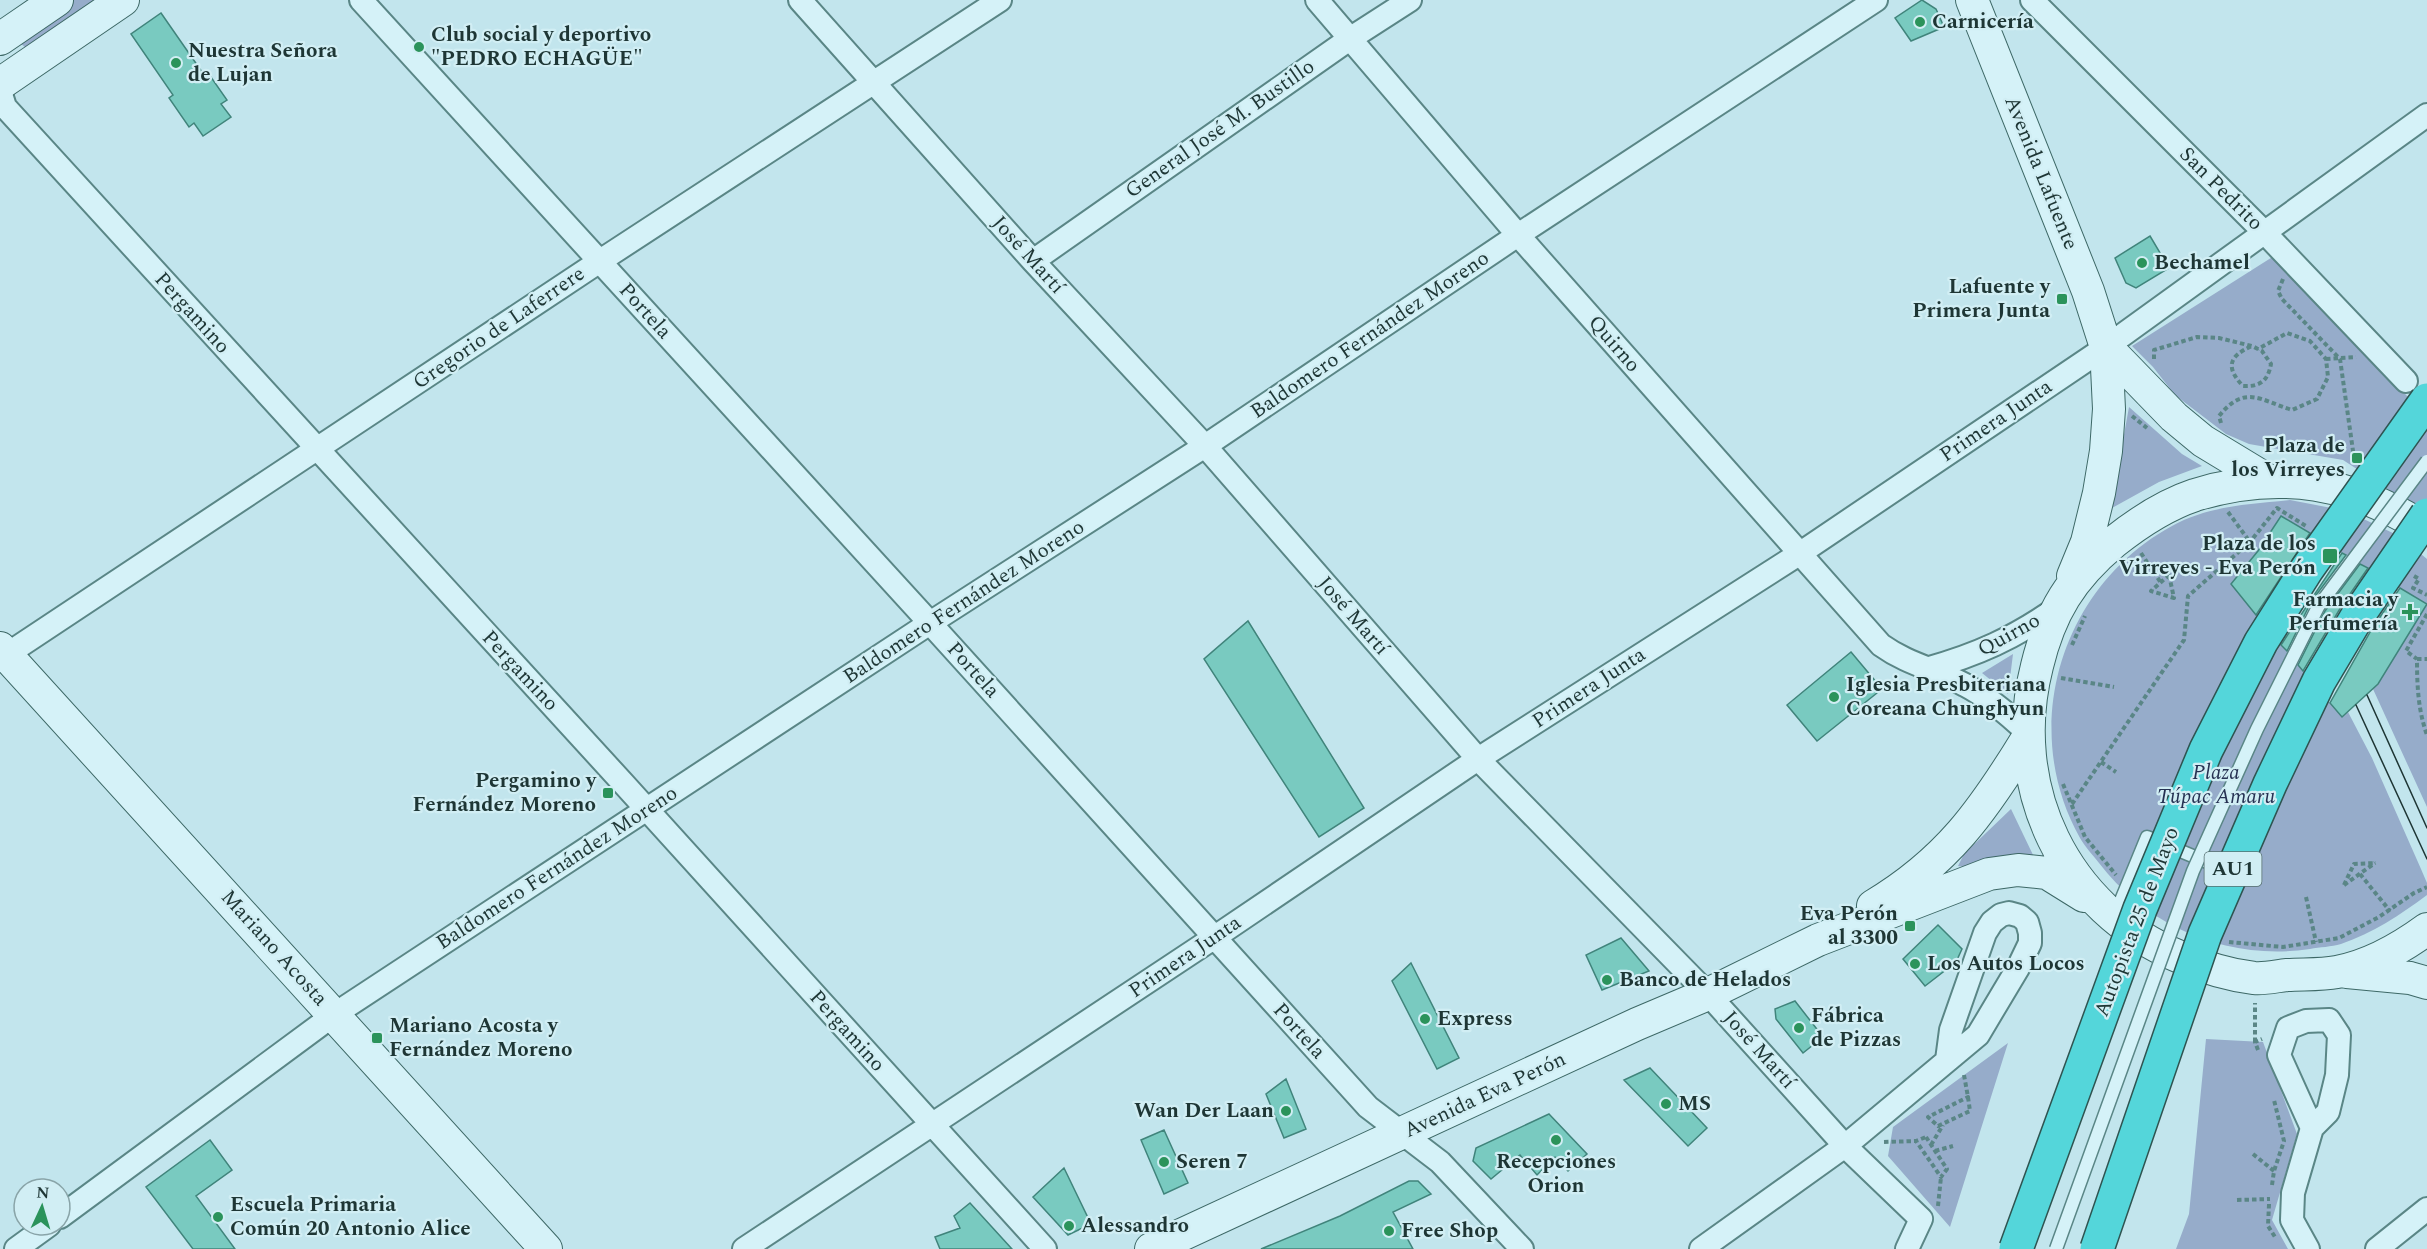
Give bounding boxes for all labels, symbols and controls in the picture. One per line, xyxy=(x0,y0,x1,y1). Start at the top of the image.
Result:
place label: Carnicería xyxy=(1932,6,2034,38)
marker: Carnicería xyxy=(1913,15,1927,29)
place label: Club social y deportivo "PEDRO ECHAGÜE" xyxy=(431,19,651,75)
place label: Nuestra Señora de Lujan xyxy=(188,35,337,91)
marker: Club social y deportivo "PEDRO ECHAGÜE" xyxy=(412,40,426,54)
street label: General José M. Bustillo xyxy=(1119,51,1321,207)
marker: Nuestra Señora de Lujan xyxy=(169,56,183,70)
street label: Avenida Lafuente xyxy=(1996,91,2086,255)
street label: San Pedrito xyxy=(2172,140,2270,238)
street label: José Martí xyxy=(984,208,1073,303)
street label: Baldomero Fernández Moreno xyxy=(1244,243,1496,427)
place label: Bechamel xyxy=(2154,247,2250,279)
marker: Bechamel xyxy=(2135,256,2149,270)
street label: Gregorio de Laferrere xyxy=(406,258,592,398)
street label: Pergamino xyxy=(146,265,238,361)
place label: Lafuente y Primera Junta xyxy=(1912,271,2051,327)
street label: Portela xyxy=(611,276,680,347)
marker: Lafuente y Primera Junta xyxy=(2055,292,2069,306)
street label: Quirno xyxy=(1580,308,1648,380)
street label: Primera Junta xyxy=(1933,371,2059,471)
place label: Plaza de los Virreyes xyxy=(2231,430,2345,486)
marker: Plaza de los Virreyes xyxy=(2350,451,2364,465)
street label: Baldomero Fernández Moreno xyxy=(837,512,1091,692)
place label: Plaza de los Virreyes - Eva Perón xyxy=(2119,528,2316,584)
marker: Plaza de los Virreyes - Eva Perón xyxy=(2321,547,2339,565)
street label: José Martí xyxy=(1309,569,1398,664)
place label: Farmacia y Perfumería xyxy=(2288,584,2399,640)
street label: Quirno xyxy=(1972,605,2046,665)
marker: Farmacia y Perfumería xyxy=(2403,605,2417,619)
street label: Pergamino xyxy=(474,623,566,719)
street label: Portela xyxy=(939,635,1008,706)
street label: Primera Junta xyxy=(1526,639,1653,737)
place label: Iglesia Presbiteriana Coreana Chunghyun xyxy=(1846,669,2046,725)
marker: Iglesia Presbiteriana Coreana Chunghyun xyxy=(1827,690,1841,704)
park label: Plaza Túpac Amaru xyxy=(2157,757,2275,813)
place label: Pergamino y Fernández Moreno xyxy=(412,765,597,821)
street label: Baldomero Fernández Moreno xyxy=(430,778,684,958)
marker: Pergamino y Fernández Moreno xyxy=(601,786,615,800)
street label: Autopista 25 de Mayo xyxy=(2086,822,2188,1022)
road number: AU1 xyxy=(2204,852,2262,886)
street label: Mariano Acosta xyxy=(213,882,336,1014)
place label: Eva Perón al 3300 xyxy=(1800,898,1898,954)
street label: Primera Junta xyxy=(1122,907,1248,1007)
marker: Eva Perón al 3300 xyxy=(1903,919,1917,933)
place label: Los Autos Locos xyxy=(1927,948,2085,980)
marker: Los Autos Locos xyxy=(1908,957,1922,971)
place label: Banco de Helados xyxy=(1619,964,1791,996)
marker: Banco de Helados xyxy=(1600,973,1614,987)
street label: Pergamino xyxy=(801,983,893,1079)
street label: Portela xyxy=(1265,996,1334,1067)
place label: Fábrica de Pizzas xyxy=(1811,1000,1901,1056)
place label: Express xyxy=(1437,1003,1513,1035)
street label: José Martí xyxy=(1715,1003,1804,1098)
place label: Mariano Acosta y Fernández Moreno xyxy=(389,1010,573,1066)
marker: Express xyxy=(1418,1012,1432,1026)
marker: Fábrica de Pizzas xyxy=(1792,1021,1806,1035)
marker: Mariano Acosta y Fernández Moreno xyxy=(370,1031,384,1045)
street label: Avenida Eva Perón xyxy=(1399,1043,1571,1147)
place label: MS xyxy=(1678,1088,1711,1120)
place label: Wan Der Laan xyxy=(1134,1095,1274,1127)
marker: MS xyxy=(1659,1097,1673,1111)
marker: Wan Der Laan xyxy=(1279,1104,1293,1118)
marker: Recepciones Orion xyxy=(1549,1133,1563,1147)
place label: Seren 7 xyxy=(1176,1146,1248,1178)
place label: Recepciones Orion xyxy=(1496,1146,1616,1202)
marker: Seren 7 xyxy=(1157,1155,1171,1169)
north arrow xyxy=(12,1177,72,1237)
text: N xyxy=(36,1181,50,1205)
place label: Escuela Primaria Común 20 Antonio Alice xyxy=(230,1189,471,1245)
marker: Escuela Primaria Común 20 Antonio Alice xyxy=(211,1210,225,1224)
place label: Alessandro xyxy=(1081,1210,1189,1242)
place label: Free Shop xyxy=(1401,1215,1498,1247)
marker: Alessandro xyxy=(1062,1219,1076,1233)
marker: Free Shop xyxy=(1382,1224,1396,1238)

